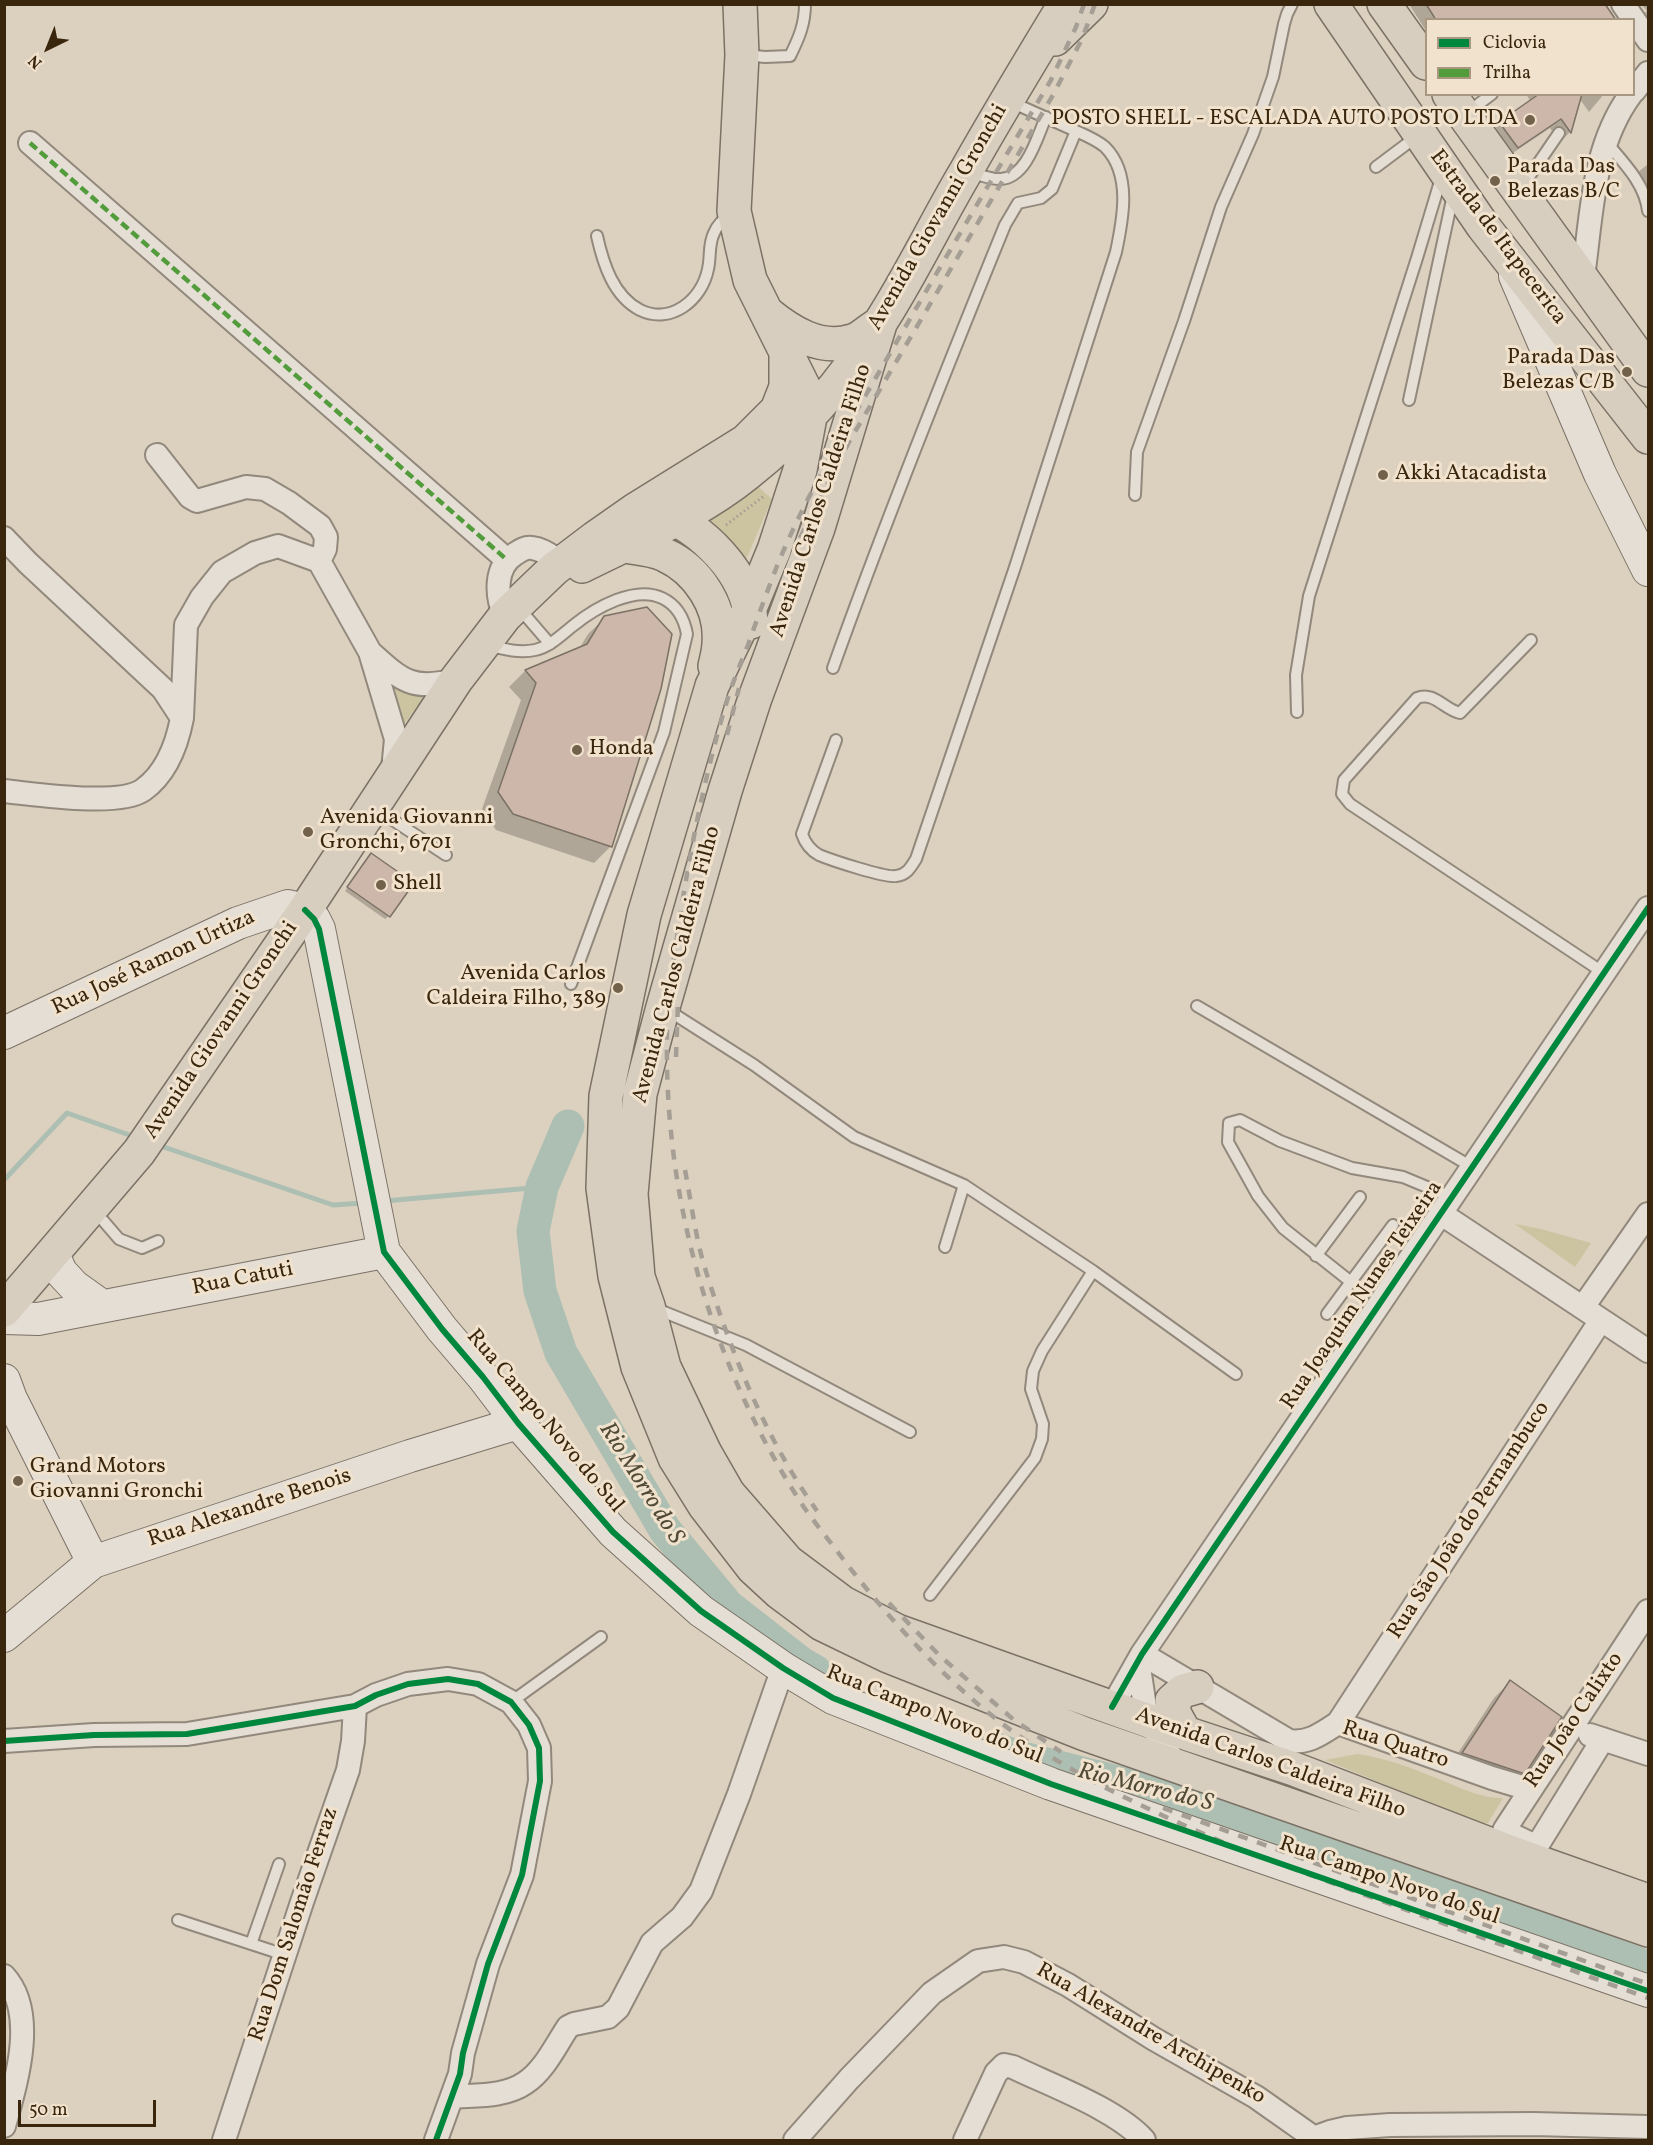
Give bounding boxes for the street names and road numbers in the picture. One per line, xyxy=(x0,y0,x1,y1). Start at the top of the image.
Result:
street label: Avenida Giovanni Gronchi xyxy=(863,100,1015,336)
street label: Estrada de Itapecerica xyxy=(1423,145,1571,331)
street label: Avenida Carlos Caldeira Filho xyxy=(765,361,879,641)
street label: Avenida Carlos Caldeira Filho xyxy=(628,824,728,1106)
street label: Rua José Ramon Urtiza xyxy=(48,905,260,1023)
street label: Avenida Giovanni Gronchi xyxy=(139,917,305,1145)
street label: Rua Joaquim Nunes Teixeira xyxy=(1276,1177,1450,1415)
street label: Rua Catuti xyxy=(190,1257,296,1303)
street label: Rua Campo Novo do Sul xyxy=(460,1325,628,1519)
street label: Rua São João do Pernambuco xyxy=(1383,1397,1557,1645)
street label: Rua Alexandre Benois xyxy=(145,1464,355,1554)
street label: Rua João Calixto xyxy=(1520,1648,1630,1794)
street label: Rua Campo Novo do Sul xyxy=(822,1660,1046,1772)
street label: Avenida Carlos Caldeira Filho xyxy=(1131,1703,1409,1825)
street label: Rua Quatro xyxy=(1338,1716,1452,1776)
street label: Rua Dom Salomão Ferraz xyxy=(245,1805,345,2045)
street label: Rua Campo Novo do Sul xyxy=(1275,1832,1503,1932)
street label: Rua Alexandre Archipenko xyxy=(1031,1958,1269,2112)

